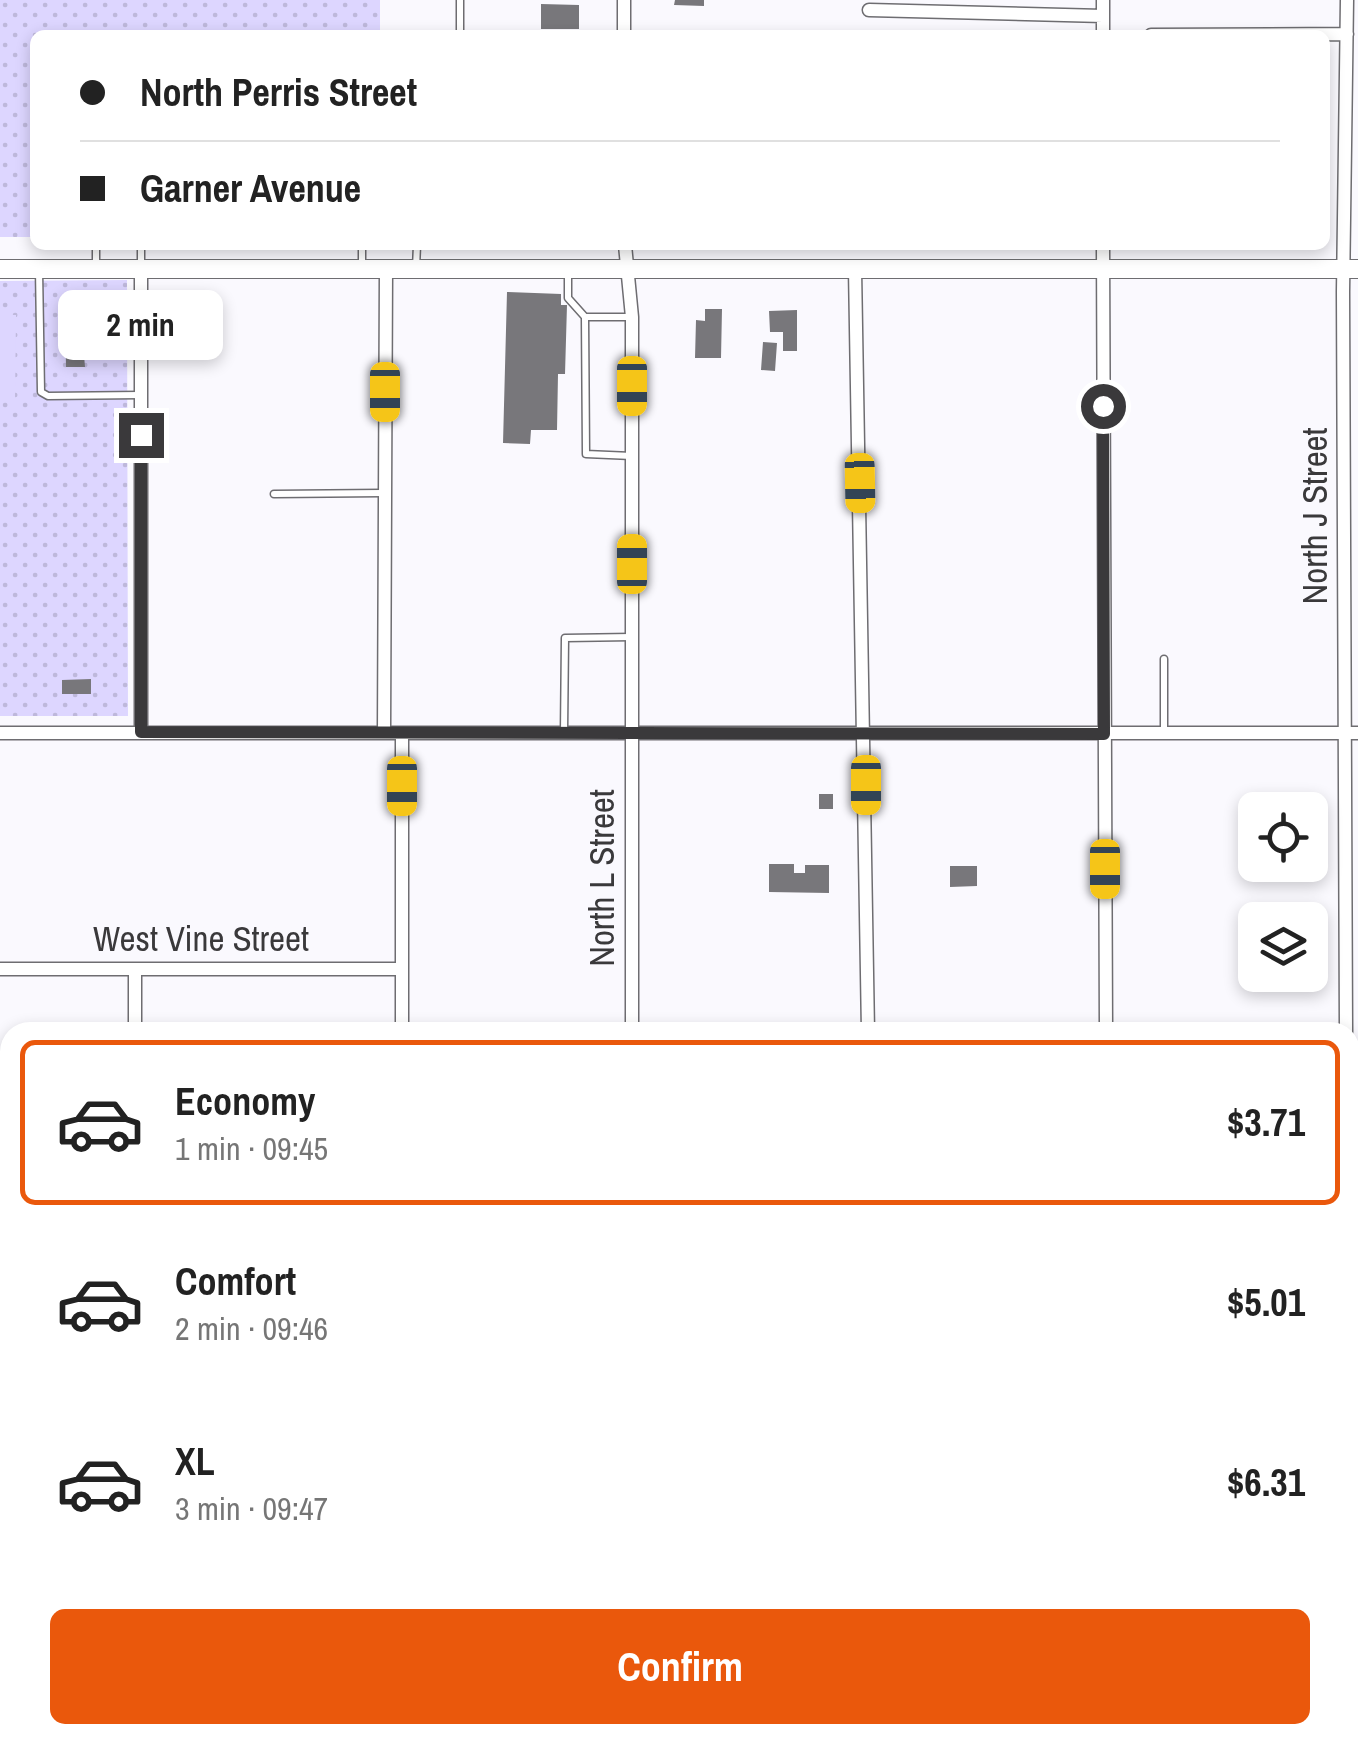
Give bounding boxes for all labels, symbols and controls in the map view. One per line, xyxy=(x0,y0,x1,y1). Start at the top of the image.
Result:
text: North Perris Street xyxy=(140,67,417,118)
text: Garner Avenue xyxy=(140,163,361,214)
callout: 2 min xyxy=(58,290,224,360)
text: 2 min xyxy=(106,303,175,346)
car xyxy=(617,356,647,416)
car xyxy=(370,362,400,422)
route start xyxy=(1081,384,1126,429)
route end xyxy=(119,413,164,458)
street label: North J Street xyxy=(1291,427,1338,605)
car xyxy=(844,453,876,513)
car xyxy=(617,534,647,594)
car xyxy=(851,755,881,815)
car xyxy=(387,756,417,816)
street label: North L Street xyxy=(578,789,625,967)
map controls xyxy=(1238,792,1328,992)
button: locate xyxy=(1238,792,1328,882)
car xyxy=(1090,839,1120,899)
button: layers xyxy=(1238,902,1328,992)
street label: West Vine Street xyxy=(93,915,309,962)
text: Economy xyxy=(175,1076,315,1127)
icon: car xyxy=(55,1078,145,1168)
text: $3.71 xyxy=(1227,1097,1305,1148)
text: 1 min · 09:45 xyxy=(175,1127,328,1170)
text: Comfort xyxy=(175,1256,296,1307)
icon: car xyxy=(55,1258,145,1348)
text: $5.01 xyxy=(1227,1277,1305,1328)
text: 2 min · 09:46 xyxy=(175,1307,328,1350)
text: XL xyxy=(175,1436,215,1487)
icon: car xyxy=(55,1438,145,1528)
text: $6.31 xyxy=(1227,1457,1305,1508)
text: 3 min · 09:47 xyxy=(175,1487,328,1530)
button: Confirm xyxy=(50,1609,1310,1724)

